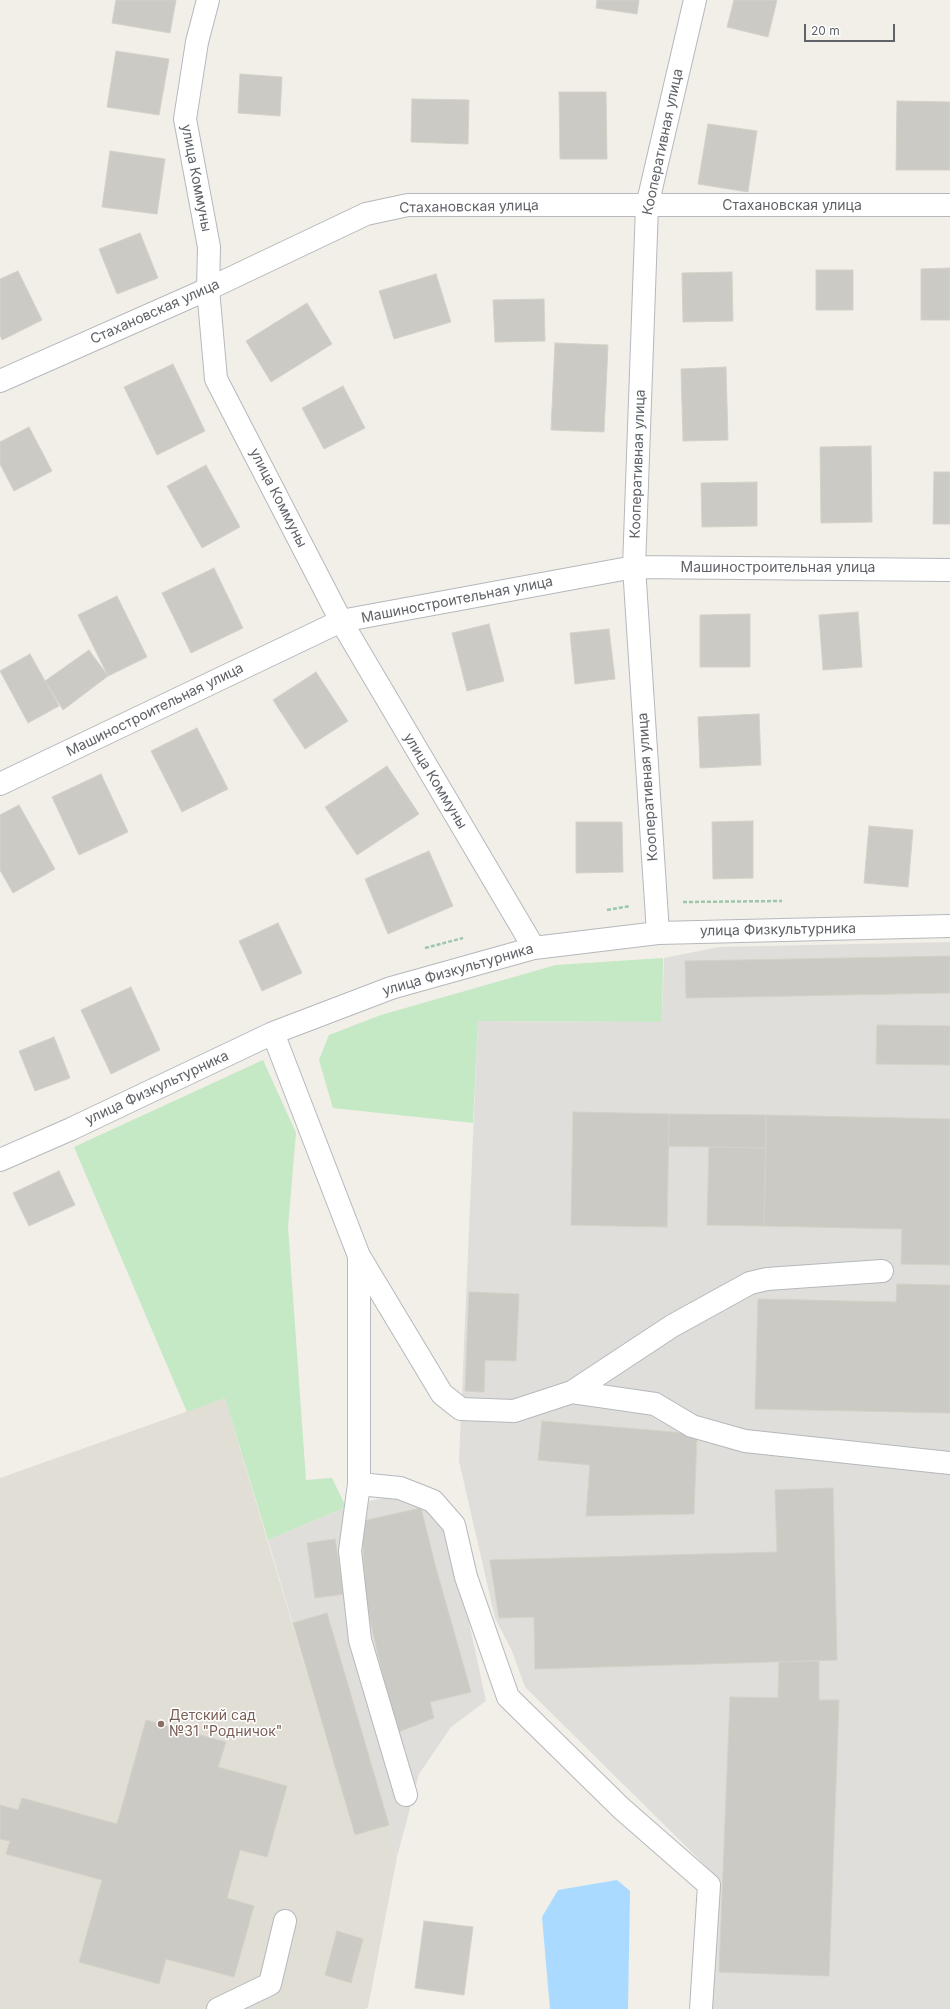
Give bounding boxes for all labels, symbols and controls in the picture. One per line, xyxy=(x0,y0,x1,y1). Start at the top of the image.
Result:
scale bar xyxy=(806,16,897,42)
text: 20 m xyxy=(811,23,840,38)
street label: Кооперативная улица xyxy=(639,67,687,217)
street label: улица Коммуны xyxy=(177,123,215,233)
street label: Стахановская улица xyxy=(399,197,539,217)
street label: Стахановская улица xyxy=(722,198,862,214)
street label: Стахановская улица xyxy=(88,276,222,348)
street label: Кооперативная улица xyxy=(627,389,649,539)
street label: улица Коммуны xyxy=(246,446,310,550)
street label: Машиностроительная улица xyxy=(681,560,875,576)
street label: Машиностроительная улица xyxy=(360,573,554,627)
street label: Машиностроительная улица xyxy=(64,660,246,760)
street label: Кооперативная улица xyxy=(634,712,662,862)
street label: улица Коммуны xyxy=(400,730,470,832)
street label: улица Физкультурника xyxy=(700,920,856,940)
street label: улица Физкультурника xyxy=(381,940,535,1000)
street label: улица Физкультурника xyxy=(83,1047,231,1129)
place label: Детский сад №31 "Родничок" xyxy=(169,1708,282,1740)
marker: Детский сад №31 "Родничок" xyxy=(156,1719,166,1729)

